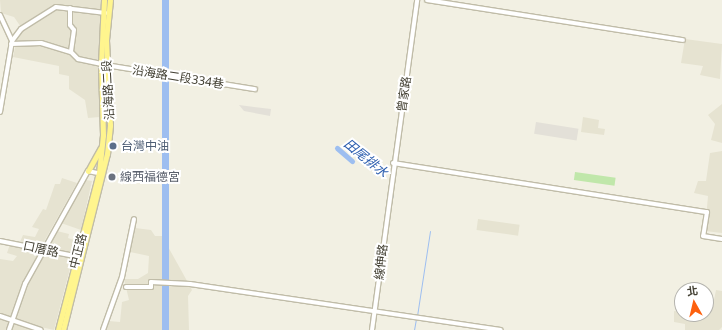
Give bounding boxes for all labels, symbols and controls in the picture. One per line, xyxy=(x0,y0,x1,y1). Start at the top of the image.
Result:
street label: 沿海路二段 xyxy=(99,60,117,120)
street label: 沿海路二段334巷 xyxy=(131,63,225,91)
street label: 曾家路 xyxy=(394,75,414,113)
water label: 田尾排水 xyxy=(341,136,391,180)
place label: 台灣中油 xyxy=(121,139,169,153)
marker: 台灣中油 xyxy=(108,141,118,151)
place label: 線西福德宮 xyxy=(120,170,180,184)
marker: 線西福德宮 xyxy=(107,172,117,182)
street label: 中正路 xyxy=(67,232,89,270)
street label: 口厝路 xyxy=(22,238,60,260)
street label: 線伸路 xyxy=(372,243,390,281)
north arrow xyxy=(674,282,714,322)
text: 北 xyxy=(686,282,699,299)

